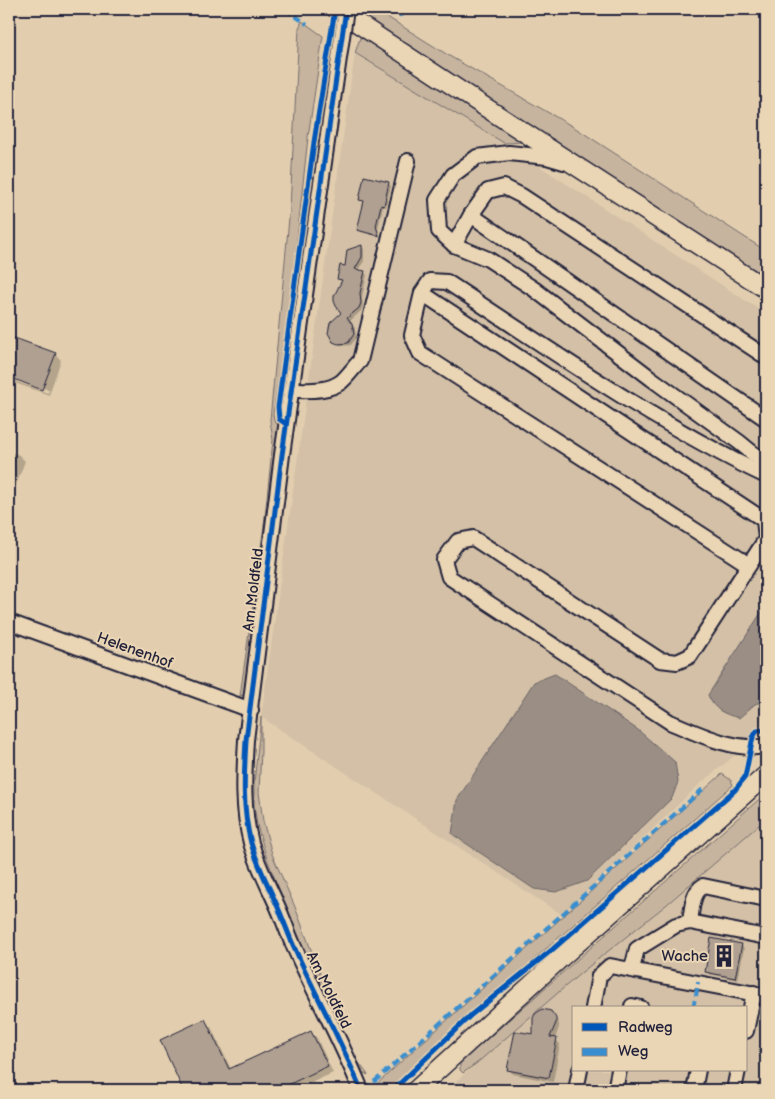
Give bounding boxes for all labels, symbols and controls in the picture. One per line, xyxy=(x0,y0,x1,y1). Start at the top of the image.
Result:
street label: Am Moldfeld xyxy=(239,547,268,633)
street label: Helenenhof xyxy=(94,628,176,673)
building icon: Wache xyxy=(711,943,737,969)
place label: Wache xyxy=(662,947,708,966)
street label: Am Moldfeld xyxy=(302,948,355,1032)
legend xyxy=(572,1006,748,1072)
text: Radweg xyxy=(618,1018,673,1037)
text: Weg xyxy=(618,1042,648,1061)

